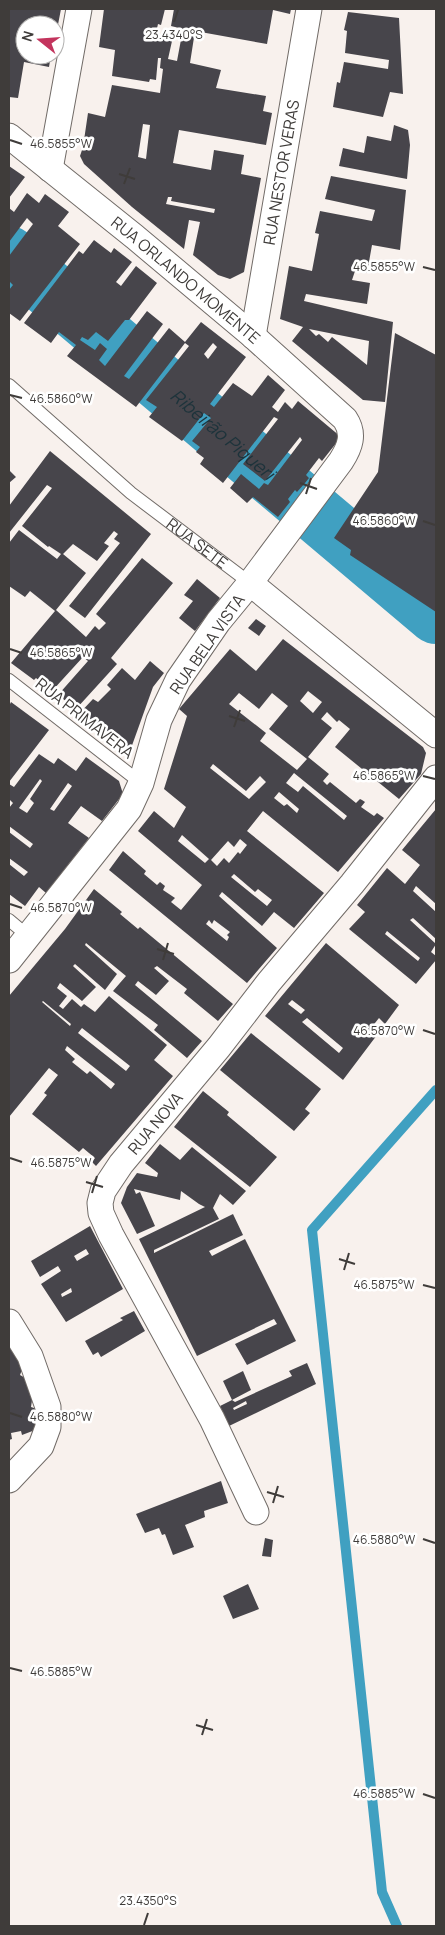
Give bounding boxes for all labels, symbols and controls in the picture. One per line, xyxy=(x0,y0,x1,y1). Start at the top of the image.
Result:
north arrow xyxy=(15,15,65,65)
text: 23.4340°S xyxy=(145,26,203,43)
text: N xyxy=(17,28,38,44)
street label: RUA NESTOR VERAS xyxy=(258,98,304,247)
text: 46.5855°W xyxy=(30,135,93,152)
street label: RUA ORLANDO MOMENTE xyxy=(107,211,265,348)
text: 46.5855°W xyxy=(353,258,416,275)
water label: Ribeirão Piqueri xyxy=(166,383,282,487)
text: 46.5860°W xyxy=(30,390,93,407)
text: 46.5860°W xyxy=(353,512,416,529)
street label: RUA SETE xyxy=(162,513,233,574)
street label: RUA BELA VISTA xyxy=(164,590,250,698)
text: 46.5865°W xyxy=(30,644,93,661)
street label: RUA PRIMAVERA xyxy=(31,673,139,763)
text: 46.5865°W xyxy=(353,767,416,784)
text: 46.5870°W xyxy=(30,899,92,916)
text: 46.5870°W xyxy=(353,1022,415,1039)
street label: RUA NOVA xyxy=(123,1087,188,1159)
text: 46.5875°W xyxy=(30,1154,92,1171)
text: 46.5875°W xyxy=(353,1276,415,1293)
text: 46.5880°W xyxy=(30,1408,93,1425)
text: 46.5880°W xyxy=(353,1531,416,1548)
text: 46.5885°W xyxy=(30,1663,93,1680)
text: 46.5885°W xyxy=(353,1785,416,1802)
text: 23.4350°S xyxy=(119,1892,177,1909)

